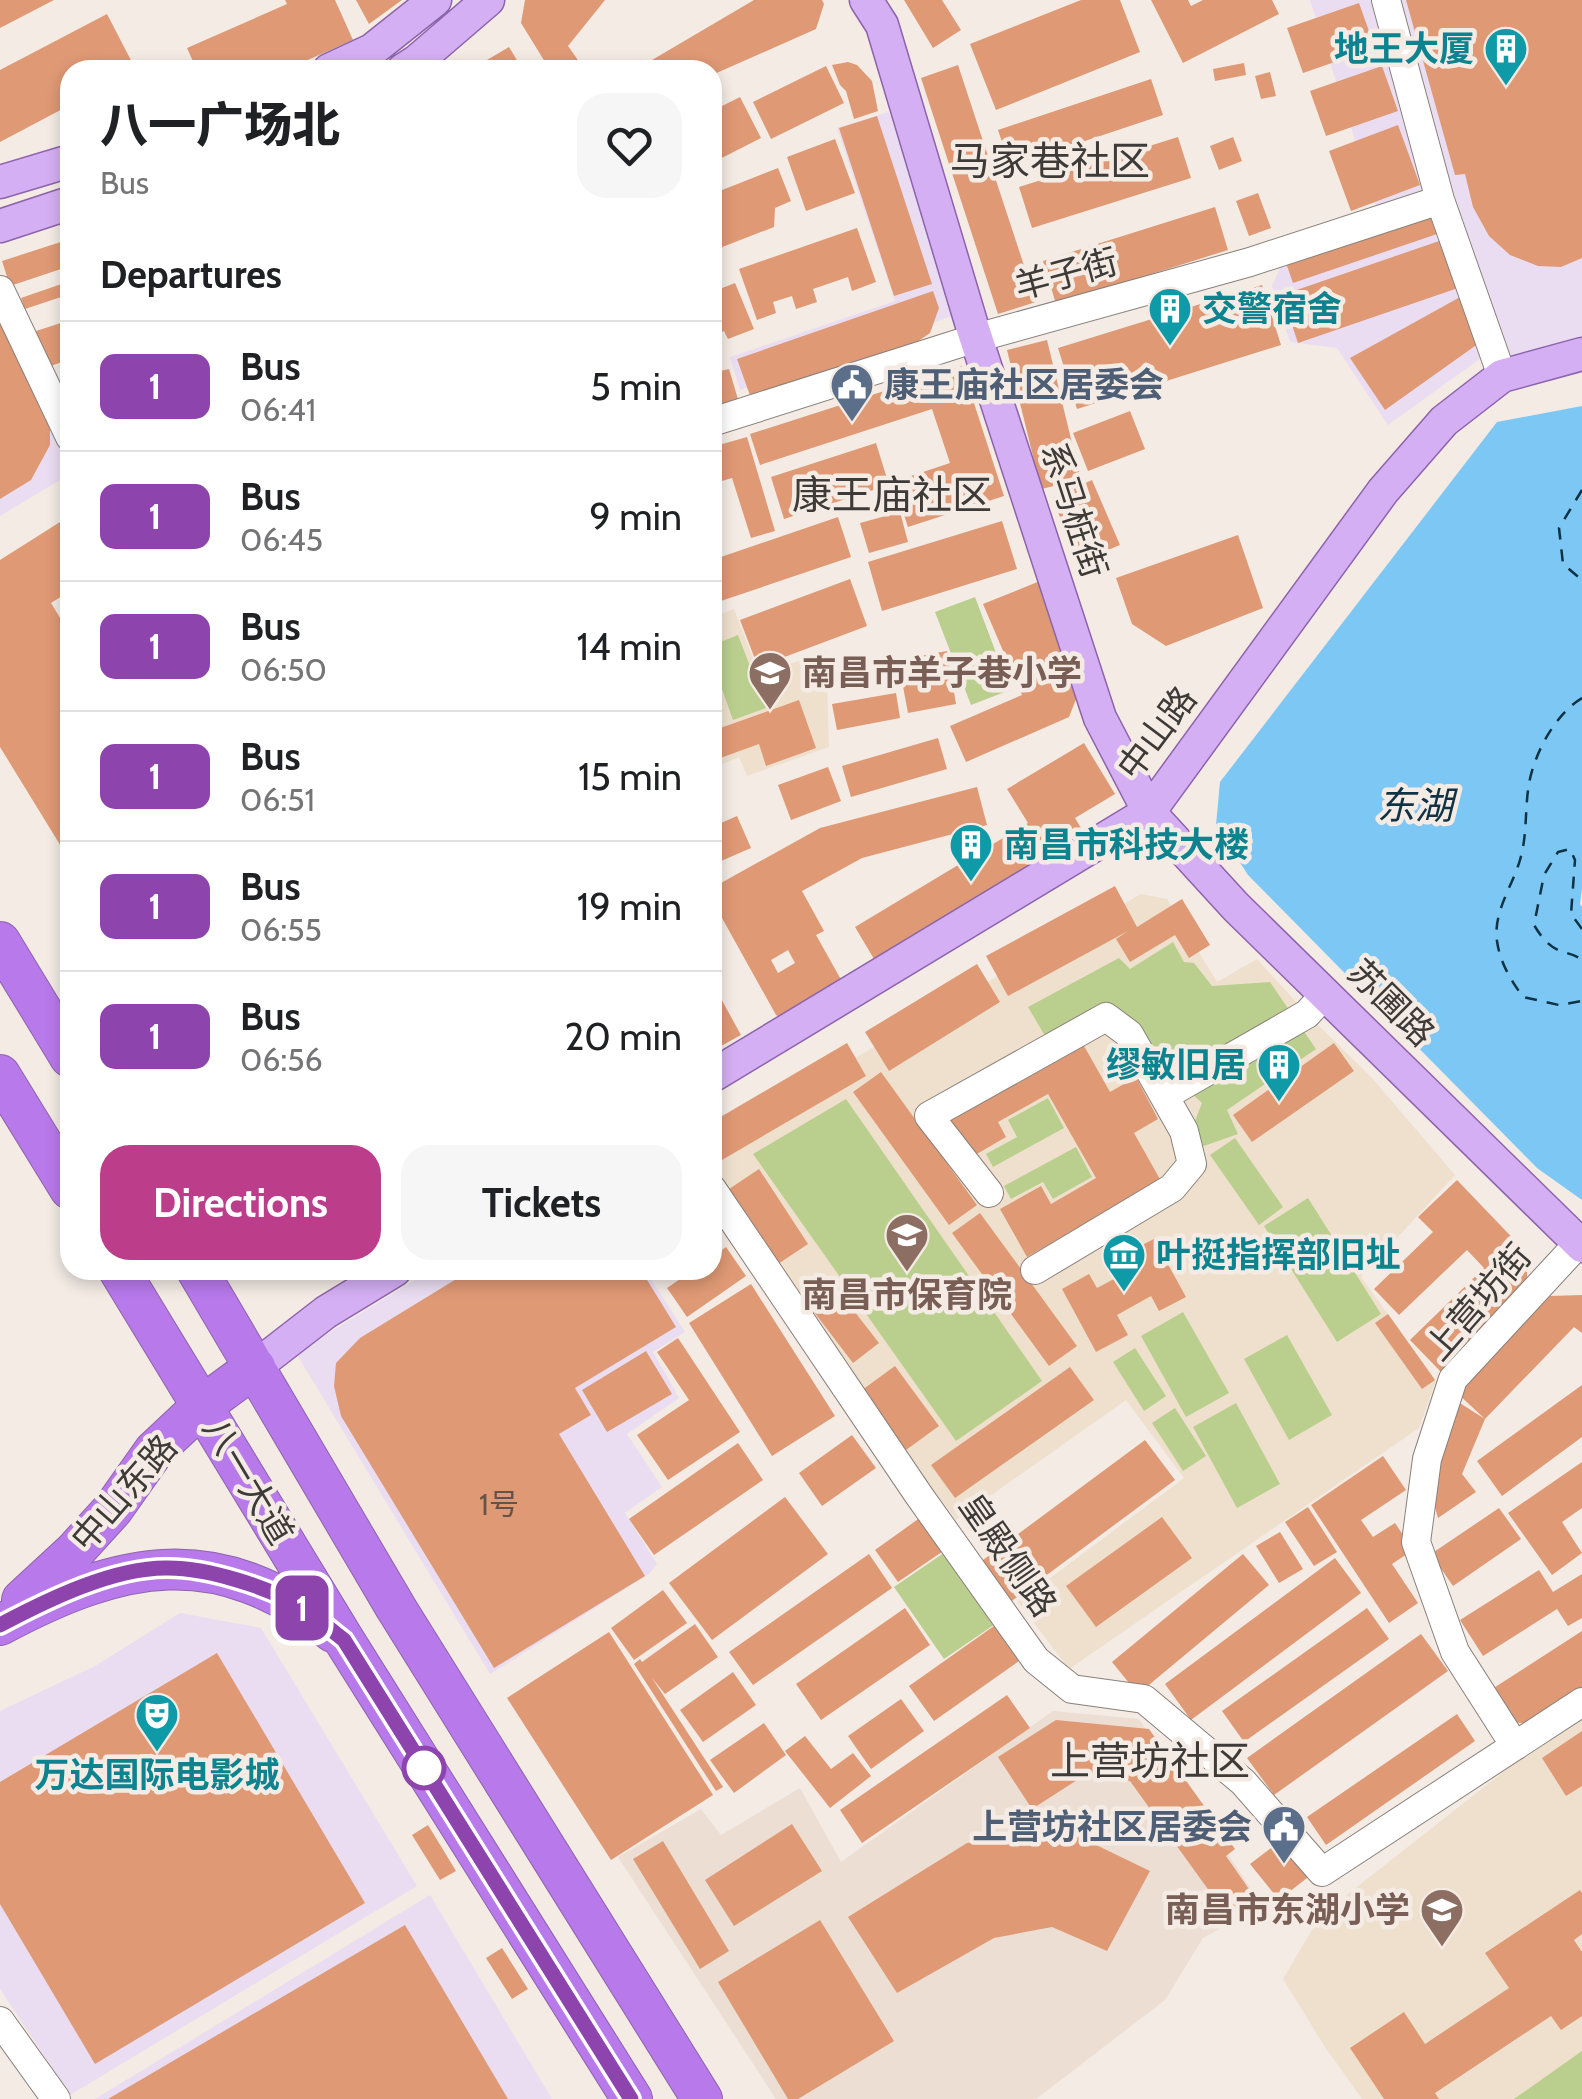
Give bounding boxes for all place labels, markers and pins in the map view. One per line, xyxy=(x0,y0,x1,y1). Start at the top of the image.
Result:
building icon: 地王大厦 xyxy=(1483,26,1529,87)
place label: 地王大厦 xyxy=(1334,27,1474,70)
building icon: 交警宿舍 xyxy=(1147,286,1193,347)
place label: 交警宿舍 xyxy=(1202,287,1342,330)
public building icon: 康王庙社区居委会 xyxy=(829,362,875,423)
place label: 康王庙社区居委会 xyxy=(884,363,1164,406)
school or university icon: 南昌市羊子巷小学 xyxy=(747,650,793,711)
place label: 南昌市羊子巷小学 xyxy=(802,651,1082,694)
building icon: 南昌市科技大楼 xyxy=(948,822,994,883)
place label: 南昌市科技大楼 xyxy=(1004,823,1249,866)
building icon: 缪敏旧居 xyxy=(1256,1042,1302,1103)
place label: 缪敏旧居 xyxy=(1106,1043,1246,1086)
school or university icon: 南昌市保育院 xyxy=(884,1212,930,1273)
museum icon: 叶挺指挥部旧址 xyxy=(1101,1232,1147,1293)
place label: 叶挺指挥部旧址 xyxy=(1156,1233,1401,1276)
place label: 南昌市保育院 xyxy=(802,1273,1012,1316)
theatre icon: 万达国际电影城 xyxy=(134,1692,180,1753)
unlabelled marker xyxy=(403,1747,445,1789)
place label: 万达国际电影城 xyxy=(34,1753,280,1796)
public building icon: 上营坊社区居委会 xyxy=(1261,1804,1307,1865)
place label: 上营坊社区居委会 xyxy=(972,1805,1252,1848)
school or university icon: 南昌市东湖小学 xyxy=(1419,1887,1465,1948)
place label: 南昌市东湖小学 xyxy=(1165,1888,1410,1931)

